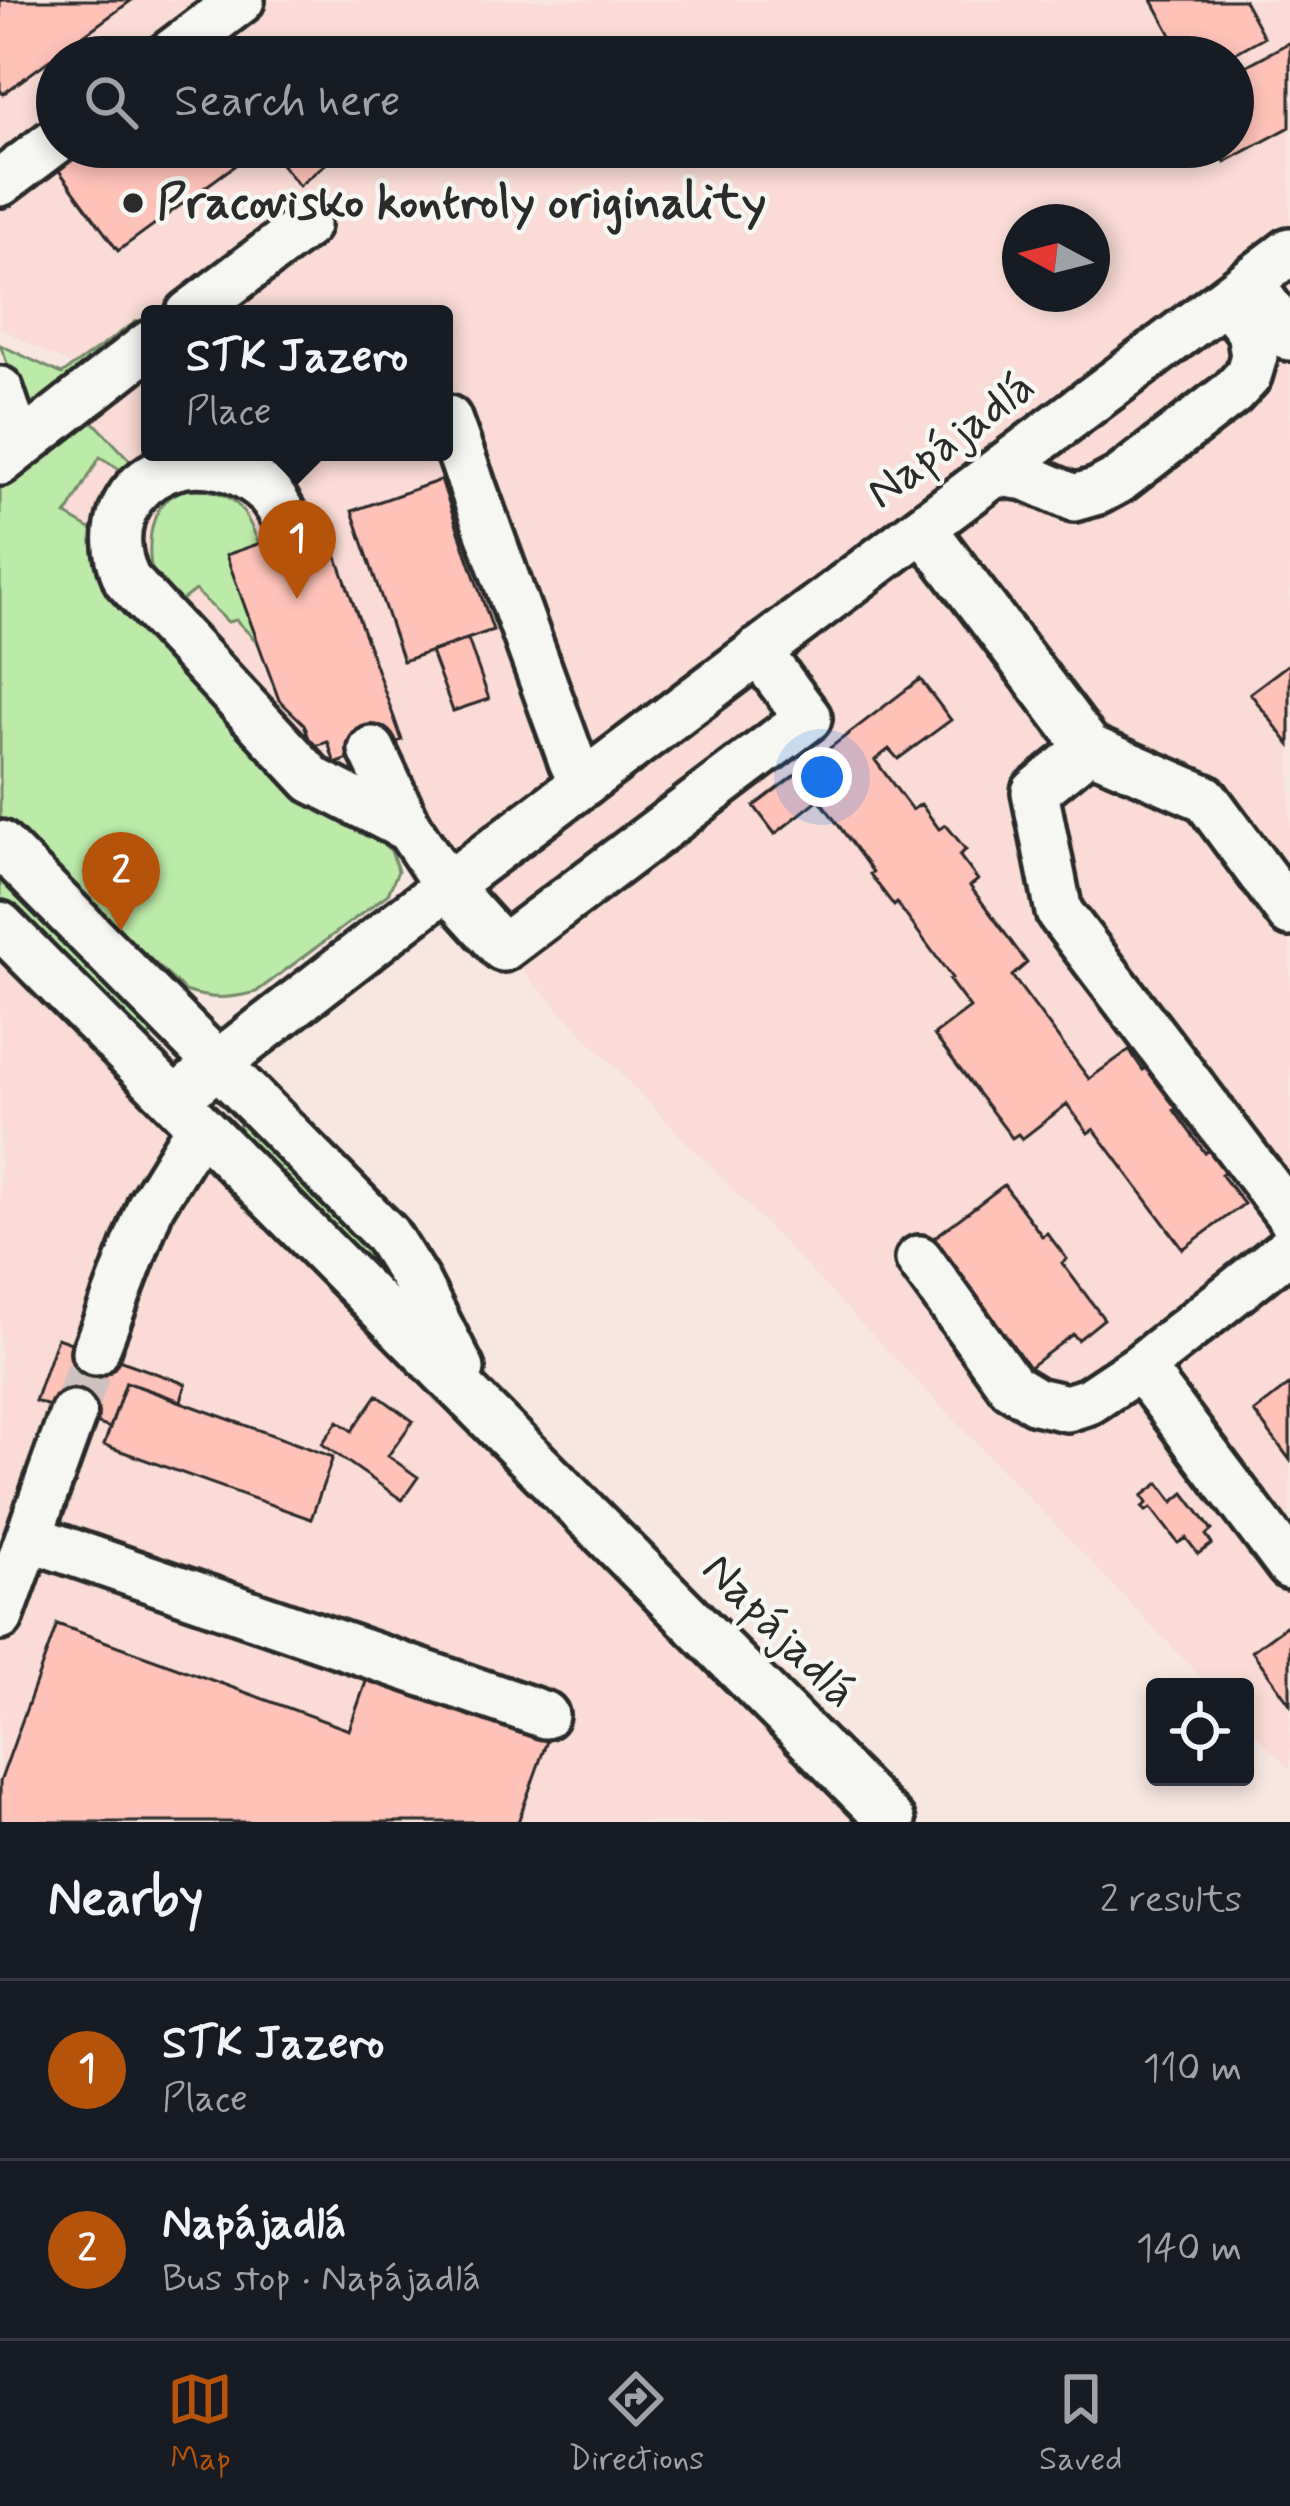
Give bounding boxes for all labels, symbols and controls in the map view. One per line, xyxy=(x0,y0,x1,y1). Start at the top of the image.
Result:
search box xyxy=(36,36,1254,168)
icon: search xyxy=(78,69,144,135)
text: Search here xyxy=(174,73,401,132)
place label: Pracovisko kontroly originality xyxy=(157,172,766,235)
marker: Pracovisko kontroly originality xyxy=(120,190,146,216)
north arrow xyxy=(1002,204,1110,312)
popup xyxy=(141,305,453,461)
text: STK Jazero xyxy=(186,328,408,387)
street label: Napájadlá xyxy=(854,356,1048,524)
text: Place xyxy=(186,387,272,438)
pin: 1 xyxy=(258,500,336,599)
your location xyxy=(792,747,852,807)
pin: 2 xyxy=(82,832,160,931)
street label: Napájadlá xyxy=(687,1539,871,1723)
map controls xyxy=(1146,1678,1254,1786)
button: locate xyxy=(1146,1678,1254,1786)
text: Nearby xyxy=(48,1867,203,1933)
text: 2 results xyxy=(1100,1875,1242,1926)
text: STK Jazero xyxy=(162,2015,384,2074)
text: 1 xyxy=(78,2044,96,2095)
text: 110 m xyxy=(1143,2044,1242,2095)
text: Place xyxy=(162,2074,248,2125)
text: Napájadlá xyxy=(162,2195,346,2254)
text: 2 xyxy=(77,2224,97,2275)
text: 140 m xyxy=(1136,2224,1242,2275)
text: Bus stop · Napájadlá xyxy=(162,2254,481,2305)
tab: Map xyxy=(167,2366,233,2482)
tab: Directions xyxy=(568,2366,704,2482)
tab: Saved xyxy=(1039,2366,1123,2482)

